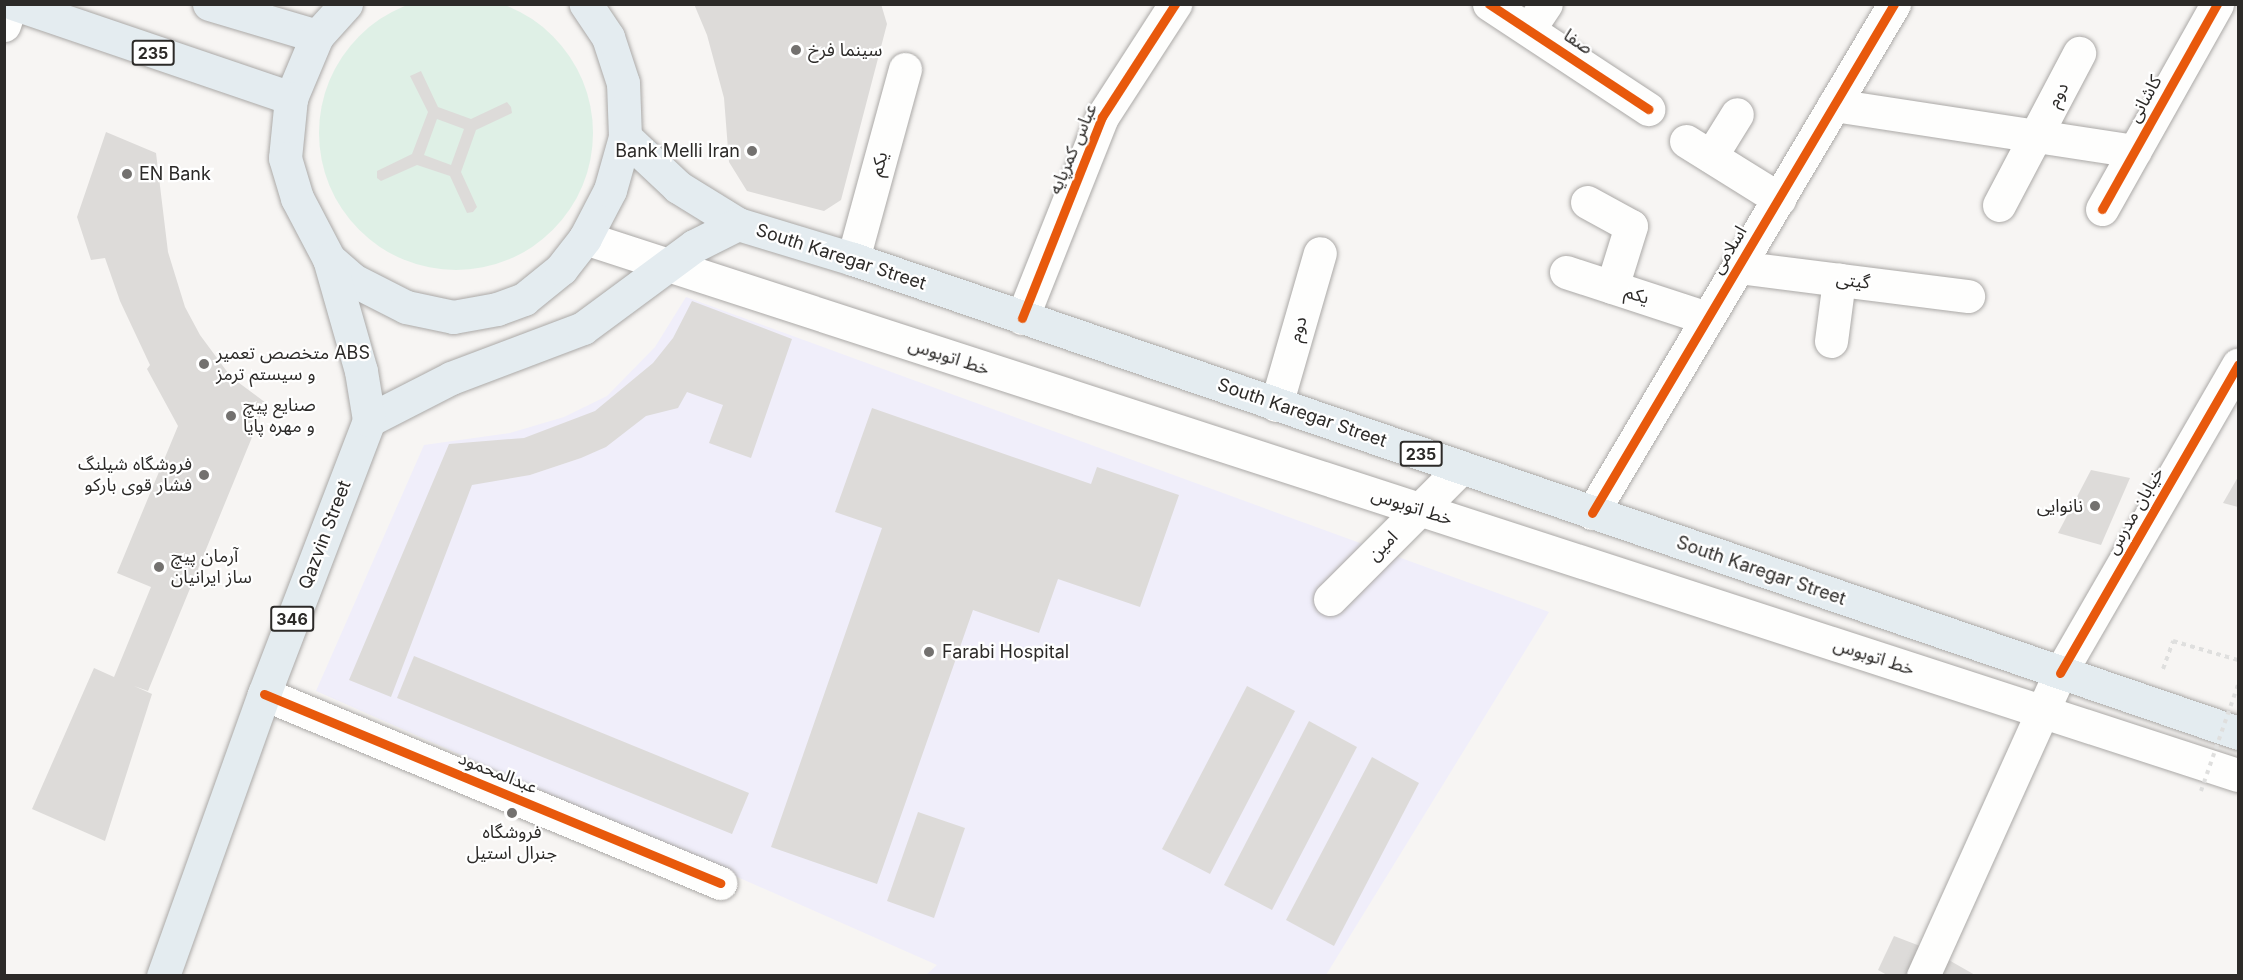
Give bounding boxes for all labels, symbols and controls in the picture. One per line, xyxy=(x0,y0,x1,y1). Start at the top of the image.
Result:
street label: صفا xyxy=(1559,25,1597,59)
place label: سینما فرخ xyxy=(808,39,882,61)
road number: 235 xyxy=(130,40,176,66)
marker: سینما فرخ xyxy=(789,43,803,57)
street label: کاشانی xyxy=(2123,72,2167,126)
street label: دوم xyxy=(2043,79,2073,111)
street label: عباس کمرپایه xyxy=(1044,100,1102,198)
place label: Bank Melli Iran xyxy=(615,140,740,162)
marker: Bank Melli Iran xyxy=(745,144,759,158)
street label: یکم xyxy=(865,149,893,179)
place label: EN Bank xyxy=(139,163,211,185)
marker: EN Bank xyxy=(120,167,134,181)
street label: South Karegar Street xyxy=(753,219,929,295)
street label: اسلامی xyxy=(1706,222,1752,278)
street label: گیتی xyxy=(1835,268,1871,294)
street label: یکم xyxy=(1622,281,1652,309)
street label: دوم xyxy=(1284,314,1312,344)
street label: خط اتوبوس xyxy=(906,334,992,380)
place label: متخصص تعمیر ABS و سیستم ترمز xyxy=(216,343,370,386)
marker: متخصص تعمیر ABS و سیستم ترمز xyxy=(197,357,211,371)
street label: South Karegar Street xyxy=(1215,374,1389,452)
place label: صنایع پیچ و مهره پایا xyxy=(243,395,316,438)
marker: صنایع پیچ و مهره پایا xyxy=(224,409,238,423)
road number: 235 xyxy=(1398,441,1444,467)
place label: فروشگاه شیلنگ فشار قوی بارکو xyxy=(78,454,192,496)
street label: خیابان مدرس xyxy=(2101,464,2169,558)
marker: فروشگاه شیلنگ فشار قوی بارکو xyxy=(197,468,211,482)
street label: Qazvin Street xyxy=(294,478,356,592)
street label: خط اتوبوس xyxy=(1369,484,1455,530)
place label: نانوایی xyxy=(2037,495,2083,517)
marker: نانوایی xyxy=(2088,499,2102,513)
street label: امین xyxy=(1363,526,1403,566)
street label: South Karegar Street xyxy=(1674,532,1848,610)
place label: آرمان پیچ ساز ایرانیان xyxy=(171,546,252,588)
marker: آرمان پیچ ساز ایرانیان xyxy=(152,560,166,574)
road number: 346 xyxy=(270,606,314,632)
street label: خط اتوبوس xyxy=(1831,634,1917,680)
place label: Farabi Hospital xyxy=(942,641,1069,663)
marker: Farabi Hospital xyxy=(920,643,938,661)
street label: عبدالمحمود xyxy=(455,747,541,799)
marker: فروشگاه جنرال استیل xyxy=(505,806,519,820)
place label: فروشگاه جنرال استیل xyxy=(467,822,557,864)

